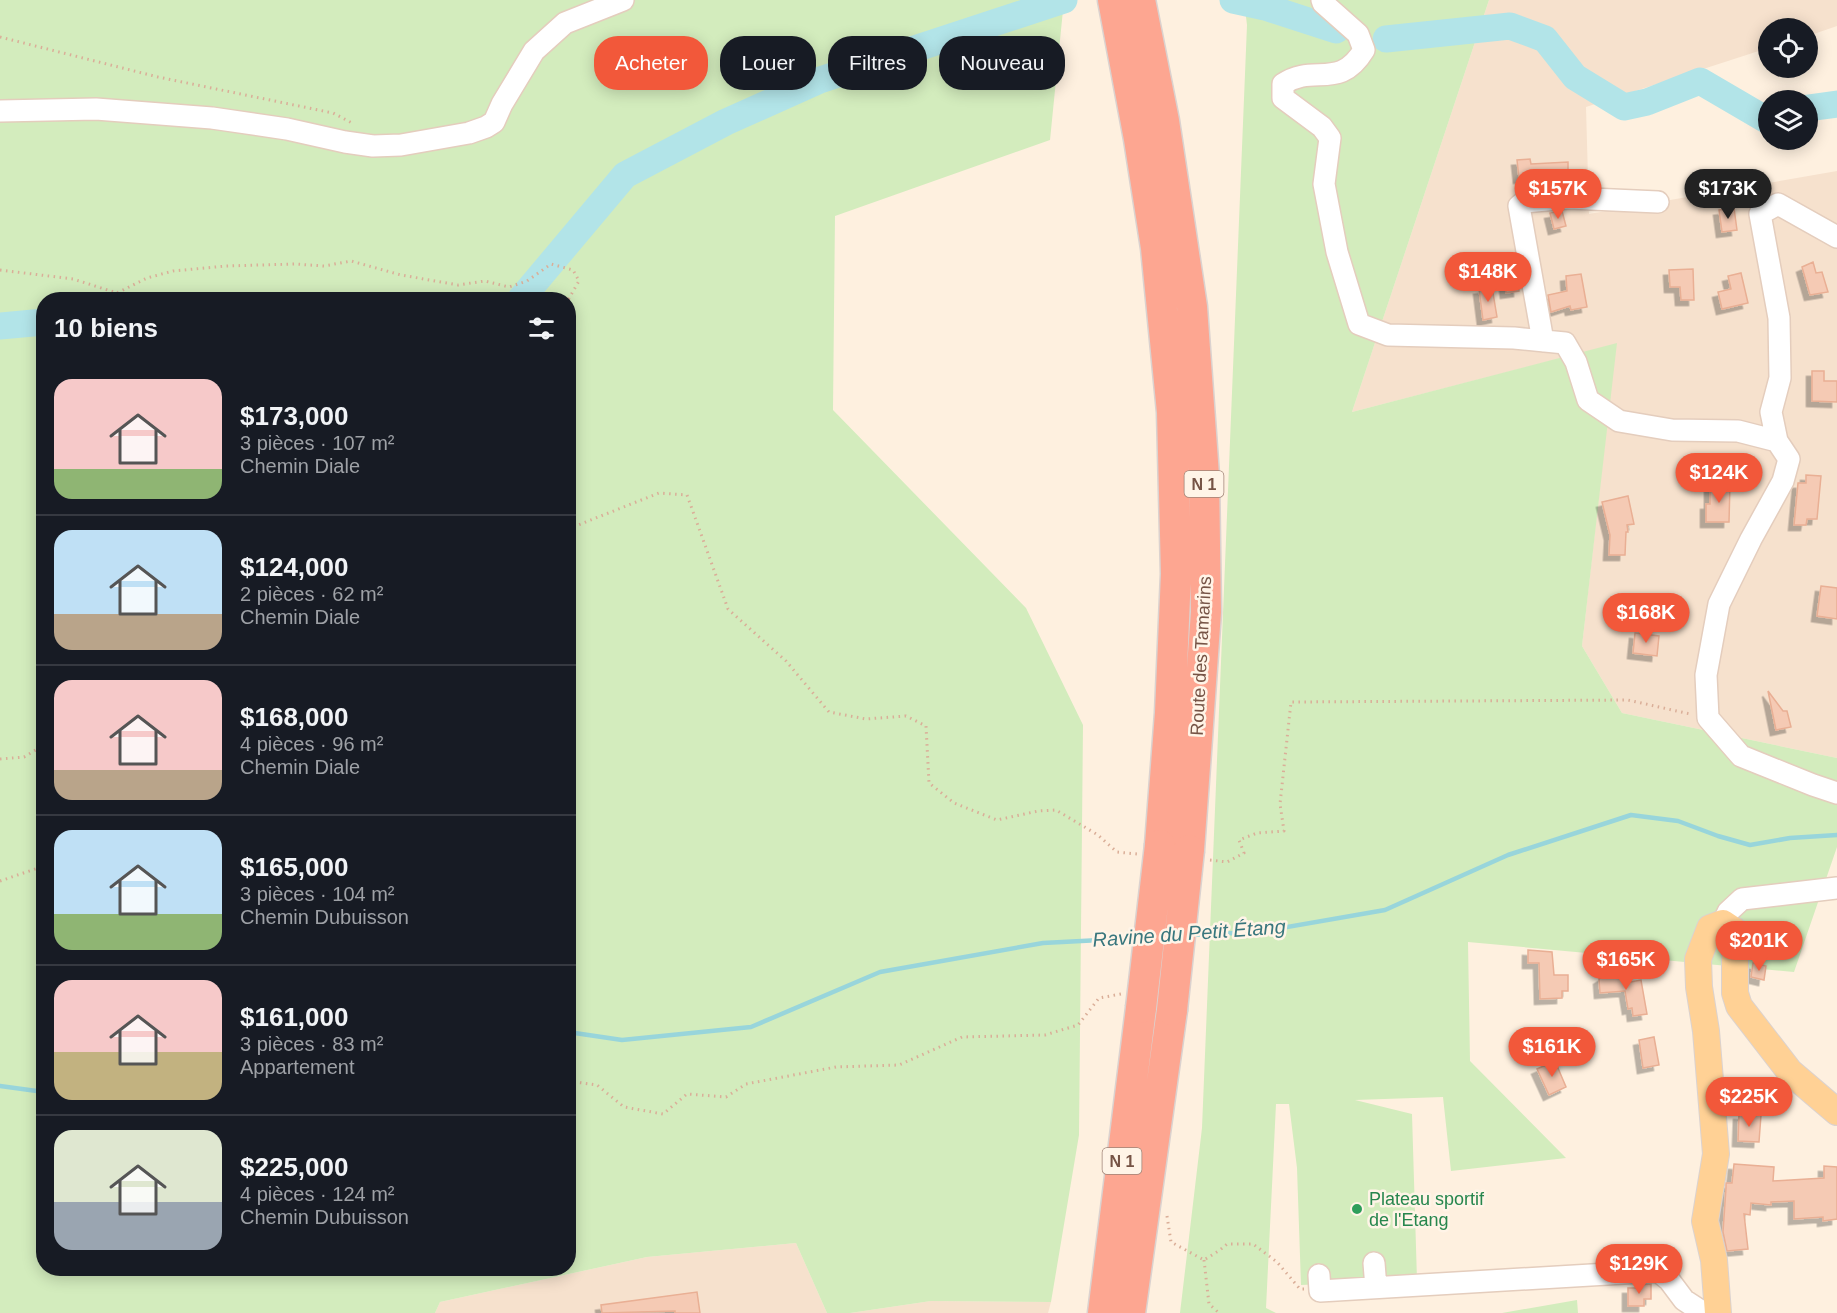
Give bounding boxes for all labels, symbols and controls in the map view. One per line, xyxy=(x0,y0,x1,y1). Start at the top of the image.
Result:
map controls xyxy=(1758,18,1818,150)
button: locate xyxy=(1758,18,1818,78)
chip: Acheter xyxy=(594,36,708,90)
chip: Louer xyxy=(720,36,816,90)
chip: Filtres xyxy=(828,36,927,90)
chip: Nouveau xyxy=(939,36,1065,90)
button: layers xyxy=(1758,90,1818,150)
pin: $157K xyxy=(1516,169,1600,220)
pin: $173K xyxy=(1686,169,1770,220)
text: $157K xyxy=(1529,177,1587,199)
text: $173K xyxy=(1699,177,1757,199)
pin: $148K xyxy=(1446,252,1530,303)
text: $148K xyxy=(1459,260,1517,282)
icon: filters xyxy=(525,312,558,345)
text: 10 biens xyxy=(54,313,158,343)
text: $173,000 xyxy=(240,401,348,431)
icon: home xyxy=(102,403,174,475)
text: 3 pièces · 107 m² xyxy=(240,432,395,454)
pin: $124K xyxy=(1677,453,1761,504)
text: Chemin Diale xyxy=(240,455,360,477)
text: $124K xyxy=(1690,461,1748,483)
road number: N 1 xyxy=(1184,471,1224,497)
text: $124,000 xyxy=(240,552,348,582)
icon: home xyxy=(102,554,174,626)
street label: Route des Tamarins xyxy=(1187,576,1215,736)
text: 2 pièces · 62 m² xyxy=(240,583,383,605)
pin: $168K xyxy=(1604,593,1688,644)
text: $168K xyxy=(1617,601,1675,623)
text: Chemin Diale xyxy=(240,606,360,628)
text: $168,000 xyxy=(240,702,348,732)
icon: home xyxy=(102,704,174,776)
text: 4 pièces · 96 m² xyxy=(240,733,383,755)
text: Chemin Diale xyxy=(240,756,360,778)
text: $165,000 xyxy=(240,852,348,882)
icon: home xyxy=(102,854,174,926)
text: 3 pièces · 104 m² xyxy=(240,883,395,905)
text: Chemin Dubuisson xyxy=(240,906,409,928)
water label: Ravine du Petit Étang xyxy=(1092,915,1286,951)
pin: $201K xyxy=(1717,921,1801,972)
text: $201K xyxy=(1730,929,1788,951)
pin: $165K xyxy=(1584,940,1668,991)
text: $165K xyxy=(1597,948,1655,970)
text: $161,000 xyxy=(240,1002,348,1032)
icon: home xyxy=(102,1004,174,1076)
pin: $161K xyxy=(1510,1027,1594,1078)
text: 3 pièces · 83 m² xyxy=(240,1033,383,1055)
text: $161K xyxy=(1523,1035,1581,1057)
text: Appartement xyxy=(240,1056,355,1078)
pin: $225K xyxy=(1707,1077,1791,1128)
text: $225K xyxy=(1720,1085,1778,1107)
road number: N 1 xyxy=(1102,1148,1142,1174)
text: $225,000 xyxy=(240,1152,348,1182)
icon: home xyxy=(102,1154,174,1226)
text: 4 pièces · 124 m² xyxy=(240,1183,395,1205)
place label: Plateau sportif de l'Etang xyxy=(1369,1189,1485,1230)
marker: Plateau sportif de l'Etang xyxy=(1350,1202,1364,1216)
text: Chemin Dubuisson xyxy=(240,1206,409,1228)
pin: $129K xyxy=(1597,1244,1681,1295)
text: $129K xyxy=(1610,1252,1668,1274)

